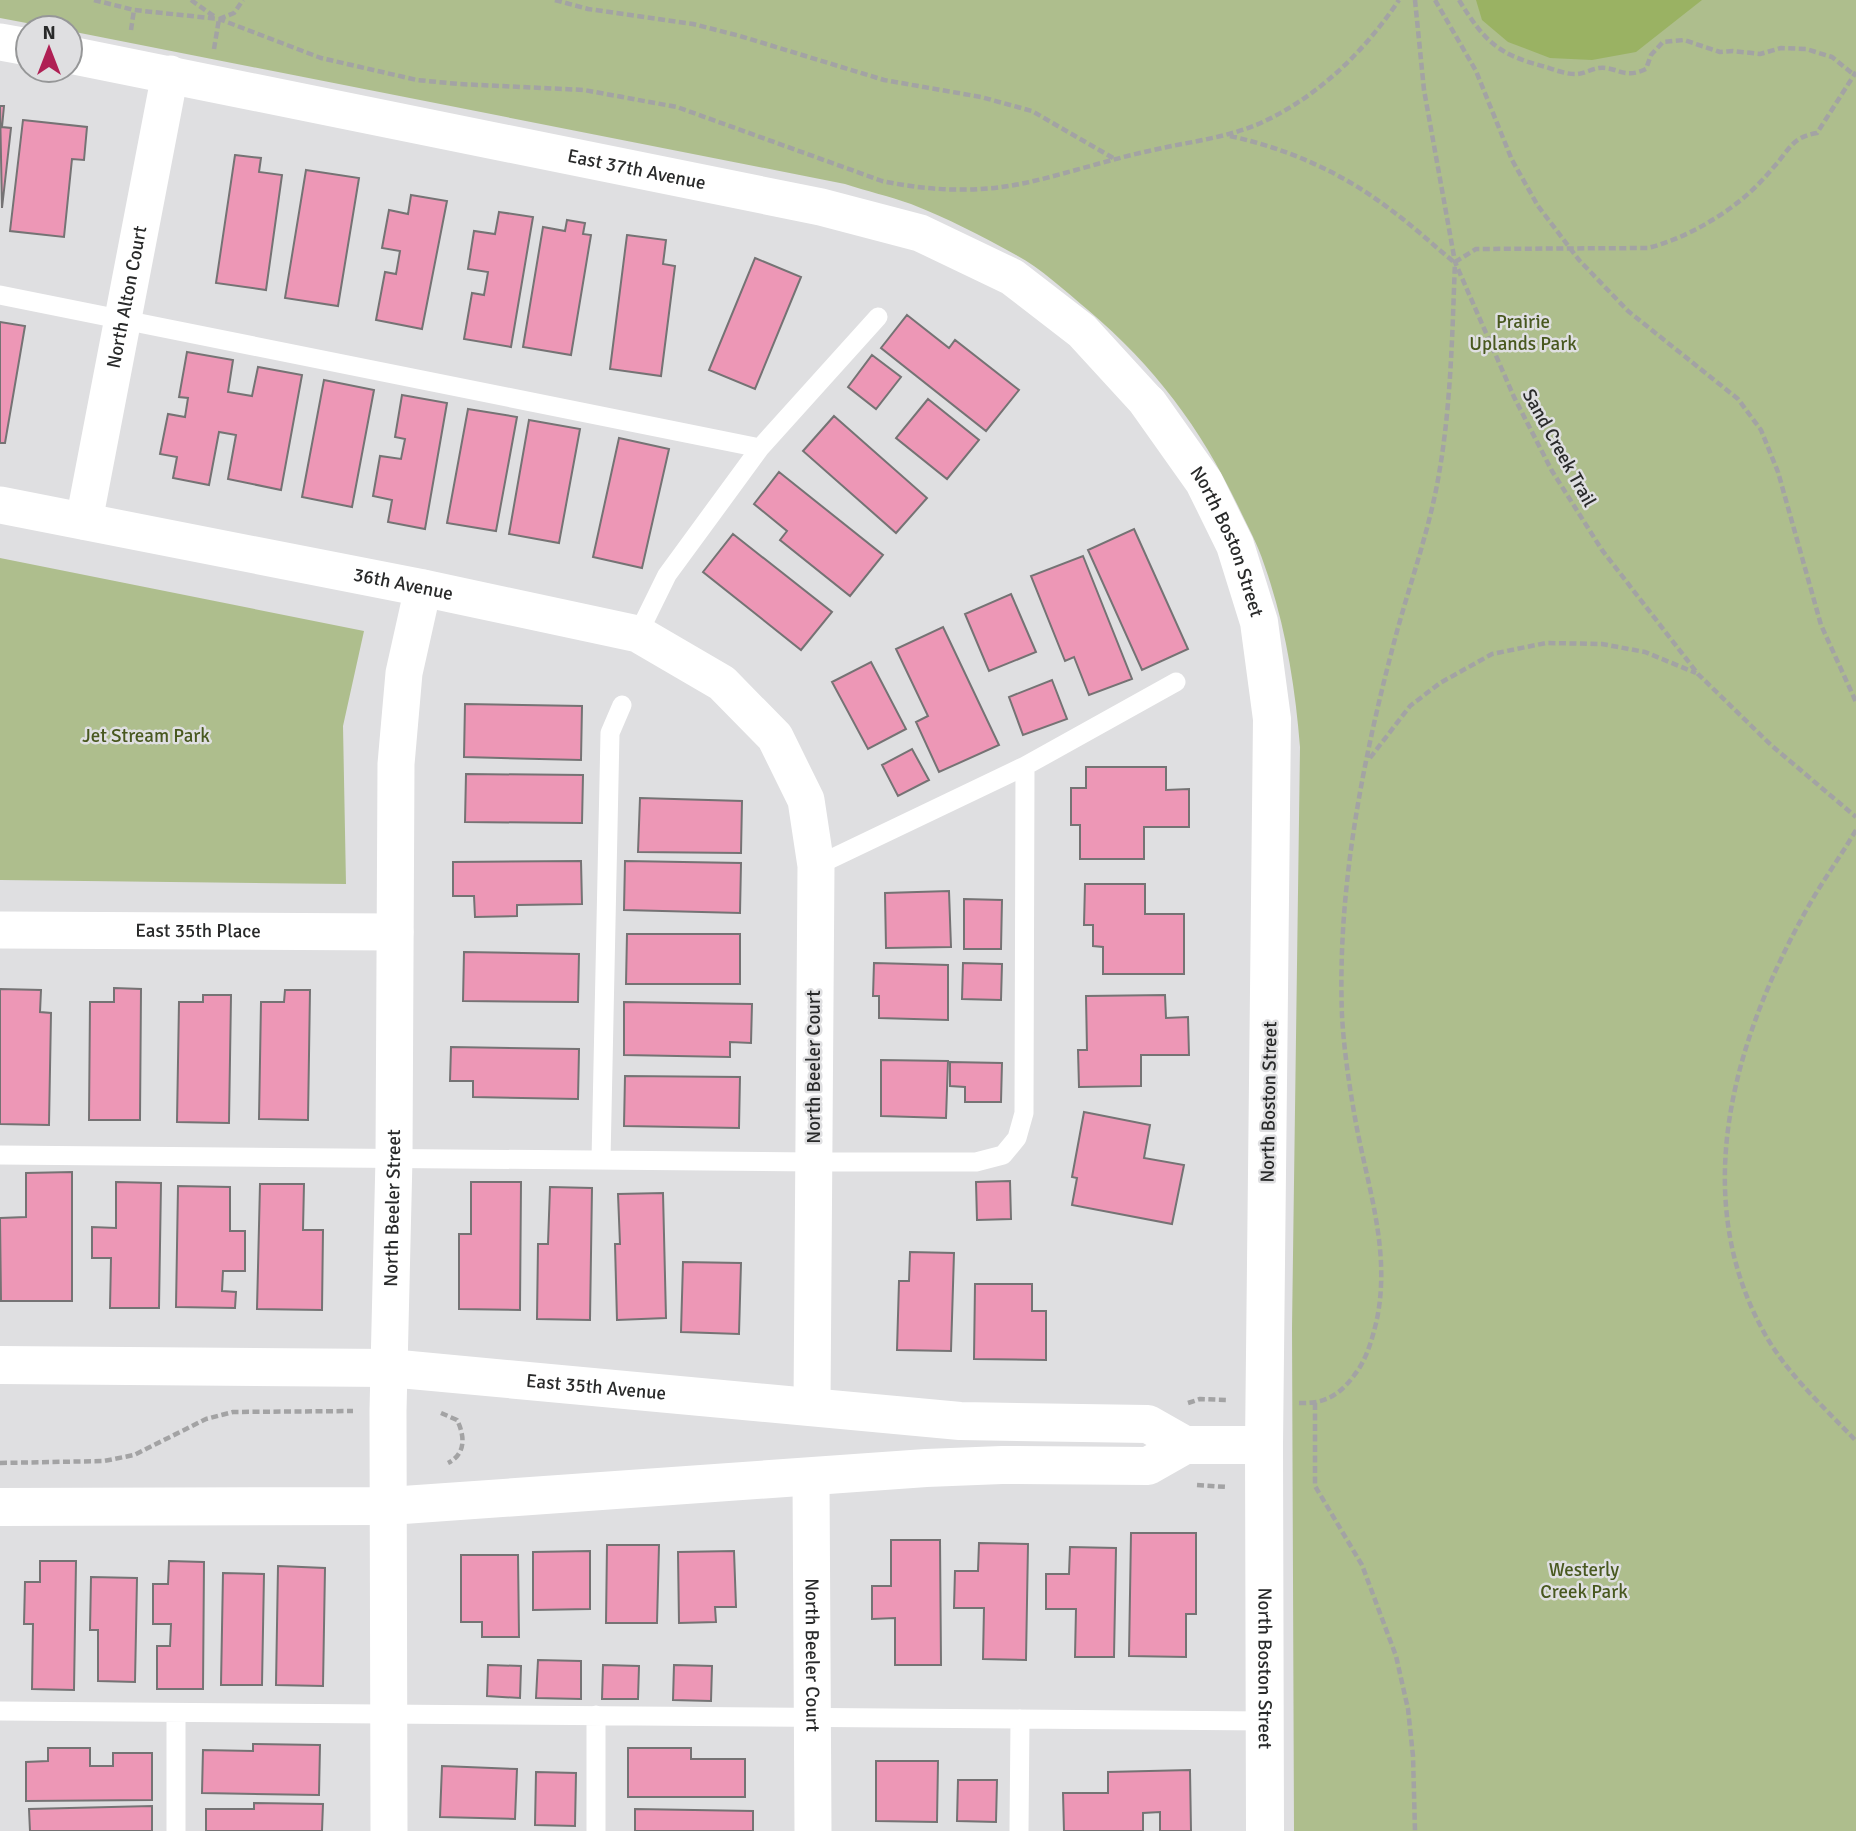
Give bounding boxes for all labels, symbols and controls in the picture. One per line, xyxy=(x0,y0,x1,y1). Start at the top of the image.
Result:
north arrow xyxy=(14,14,84,84)
text: N xyxy=(42,21,56,45)
street label: East 37th Avenue xyxy=(565,144,708,195)
street label: North Alton Court xyxy=(102,223,153,370)
park label: Prairie Uplands Park xyxy=(1469,310,1577,356)
street label: Sand Creek Trail xyxy=(1517,385,1601,511)
street label: North Boston Street xyxy=(1185,461,1269,620)
street label: 36th Avenue xyxy=(351,563,455,606)
park label: Jet Stream Park xyxy=(82,724,210,748)
street label: East 35th Place xyxy=(135,919,261,943)
street label: North Beeler Court xyxy=(802,990,826,1144)
street label: North Boston Street xyxy=(1256,1021,1282,1183)
street label: North Beeler Street xyxy=(379,1129,406,1287)
street label: East 35th Avenue xyxy=(525,1369,667,1406)
park label: Westerly Creek Park xyxy=(1540,1558,1628,1604)
street label: North Beeler Court xyxy=(800,1578,824,1732)
street label: North Boston Street xyxy=(1252,1588,1277,1750)

